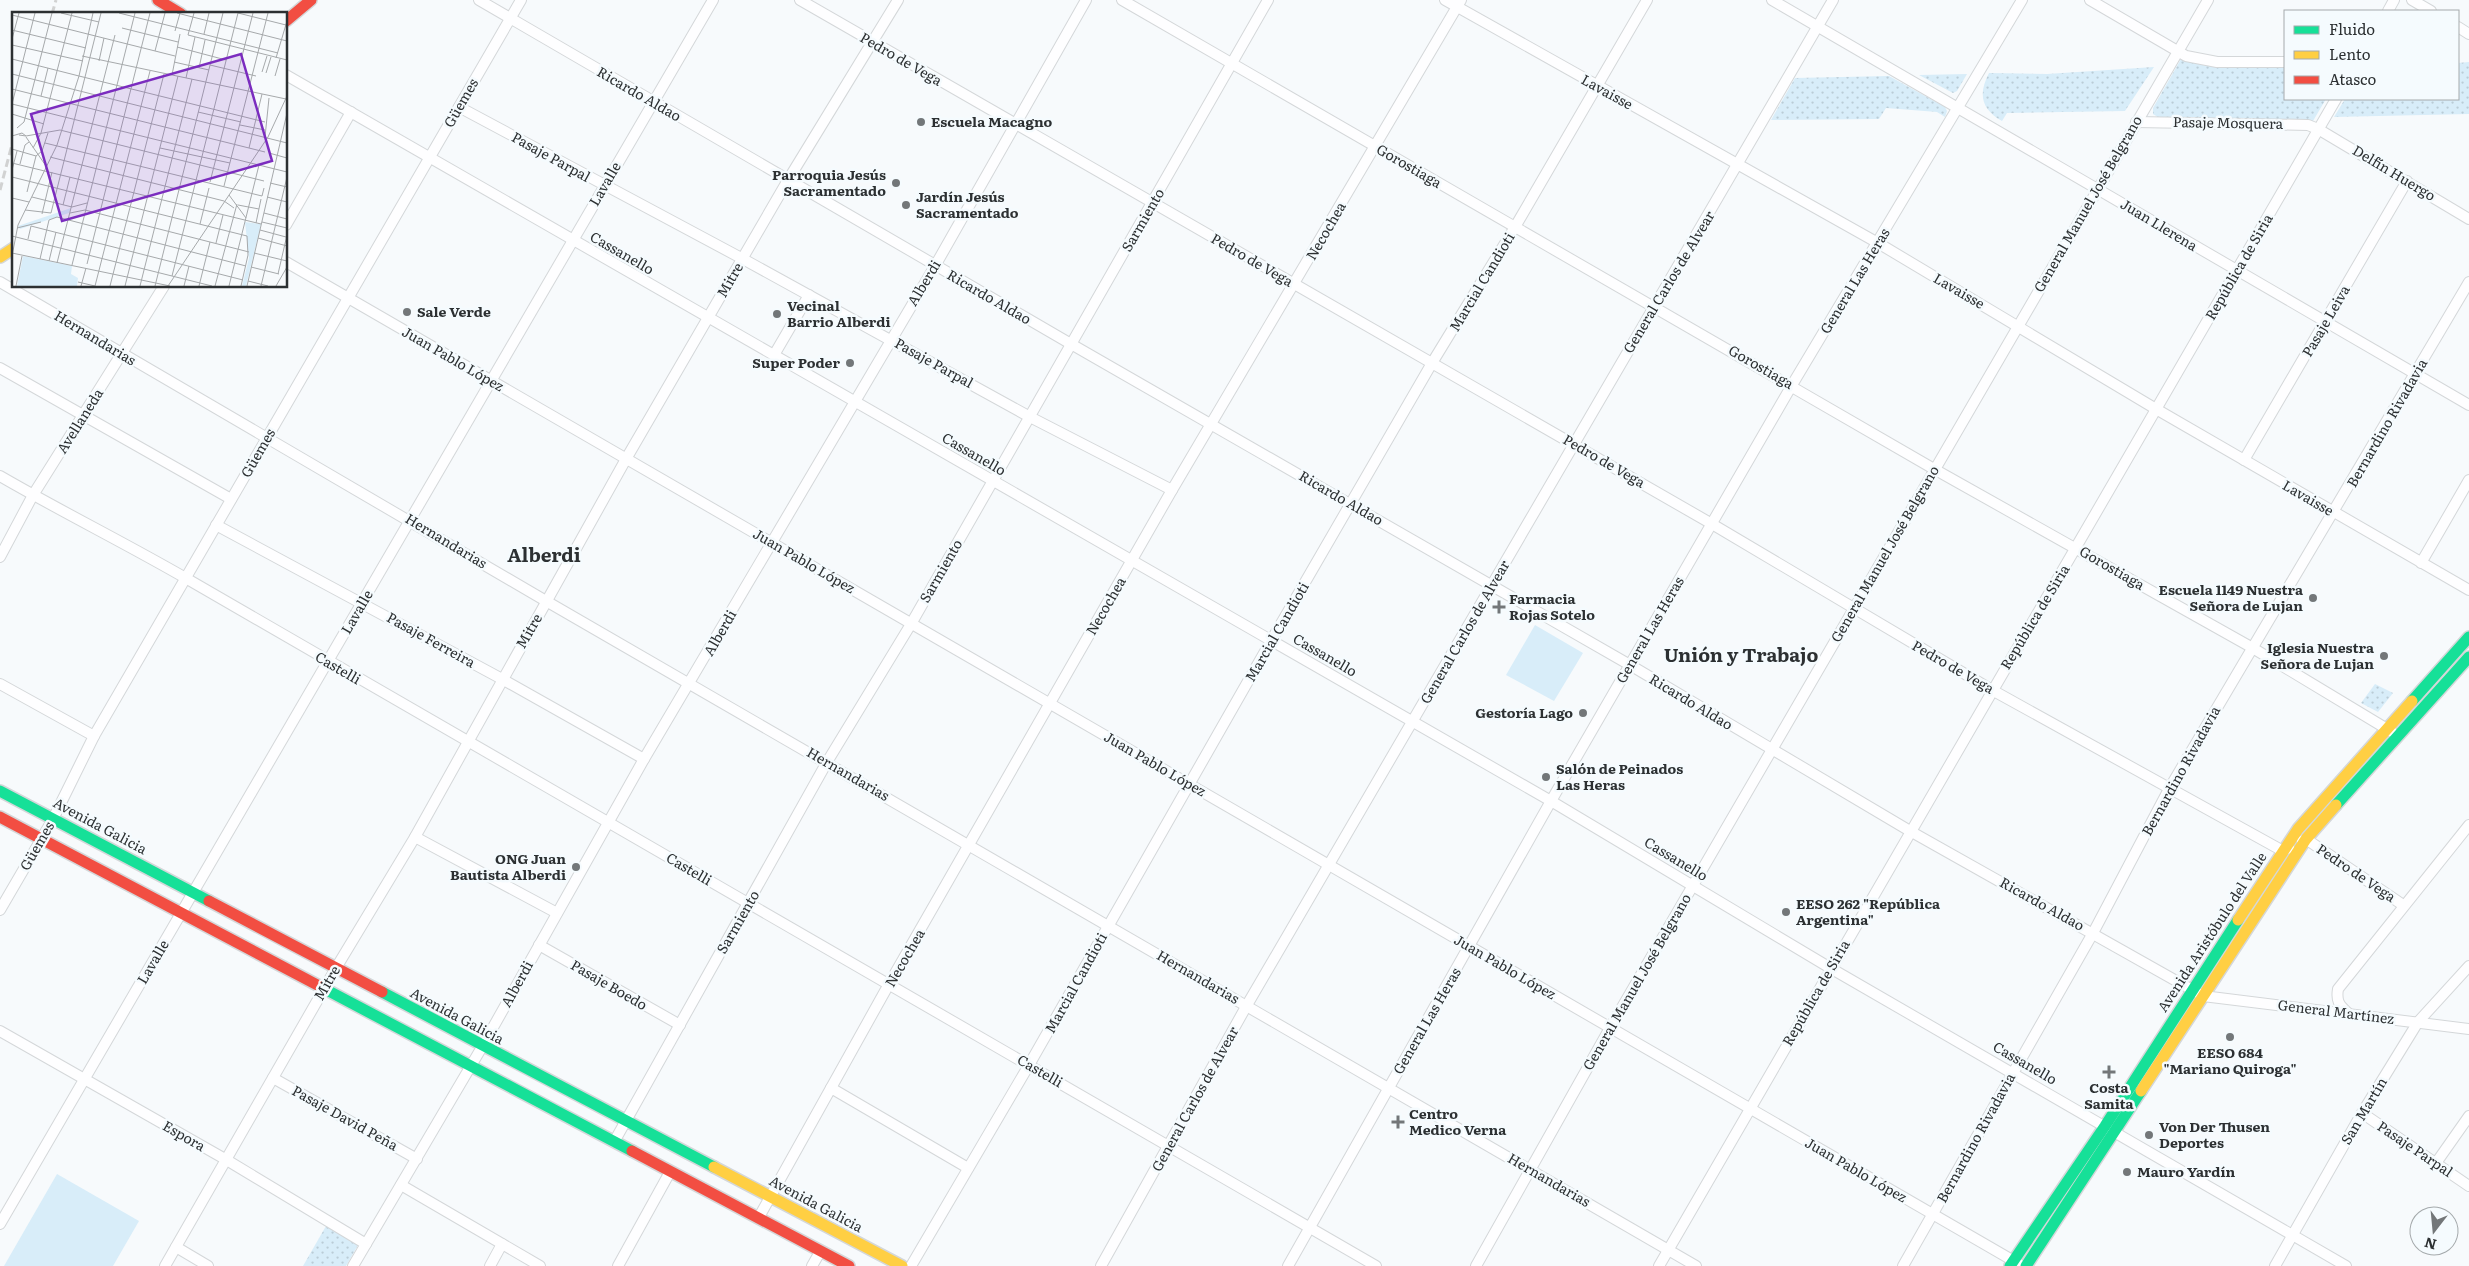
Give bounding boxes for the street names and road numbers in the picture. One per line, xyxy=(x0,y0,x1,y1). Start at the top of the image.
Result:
street label: Pedro de Vega xyxy=(857,27,947,90)
street label: Ricardo Aldao xyxy=(594,61,685,125)
street label: Lavaisse xyxy=(1578,69,1637,113)
street label: Güemes xyxy=(438,74,482,131)
street label: General Manuel José Belgrano xyxy=(2028,111,2146,296)
street label: Pasaje Mosquera xyxy=(2173,111,2284,133)
street label: Pasaje Parpal xyxy=(508,126,595,186)
street label: Gorostiaga xyxy=(1373,138,1446,192)
street label: Delfín Huergo xyxy=(2349,139,2440,205)
street label: Lavalle xyxy=(583,158,625,209)
street label: Sarmiento xyxy=(1116,184,1168,255)
street label: Juan Llerena xyxy=(2117,193,2202,255)
street label: Necochea xyxy=(1300,197,1350,263)
street label: General Carlos de Alvear xyxy=(1618,206,1719,356)
street label: República de Siria xyxy=(2200,209,2277,323)
street label: General Las Heras xyxy=(1815,224,1894,337)
street label: Cassanello xyxy=(587,226,658,278)
street label: Pedro de Vega xyxy=(1208,228,1298,291)
street label: Marcial Candioti xyxy=(1444,228,1519,335)
street label: Alberdi xyxy=(902,255,945,309)
street label: Mitre xyxy=(711,258,747,301)
street label: Ricardo Aldao xyxy=(944,264,1035,328)
street label: Lavaisse xyxy=(1930,267,1989,313)
street label: Pasaje Leiva xyxy=(2296,280,2354,360)
street label: Hernandarias xyxy=(51,305,140,369)
street label: Juan Pablo López xyxy=(399,321,508,396)
street label: Pasaje Parpal xyxy=(891,332,978,392)
street label: Gorostiaga xyxy=(1725,339,1798,393)
street label: Bernardino Rivadavia xyxy=(2341,354,2431,491)
street label: Avellaneda xyxy=(51,384,107,457)
street label: Güemes xyxy=(235,424,279,481)
street label: Cassanello xyxy=(939,427,1010,479)
street label: Pedro de Vega xyxy=(1560,429,1650,492)
street label: General Manuel José Belgrano xyxy=(1825,461,1943,646)
street label: Ricardo Aldao xyxy=(1296,465,1387,529)
street label: Lavaisse xyxy=(2279,474,2338,520)
street label: Hernandarias xyxy=(402,508,491,572)
street label: Juan Pablo López xyxy=(750,523,859,598)
street label: Sarmiento xyxy=(914,535,966,606)
street label: Gorostiaga xyxy=(2076,540,2149,594)
street label: General Carlos de Alvear xyxy=(1415,556,1514,707)
street label: República de Siria xyxy=(1995,560,2074,673)
street label: Necochea xyxy=(1080,572,1130,638)
street label: General Las Heras xyxy=(1610,572,1688,687)
street label: Marcial Candioti xyxy=(1239,578,1313,685)
street label: Lavalle xyxy=(335,586,377,637)
street label: Alberdi xyxy=(698,605,741,659)
street label: Pasaje Ferreira xyxy=(384,607,480,672)
street label: Mitre xyxy=(510,609,546,652)
street label: Cassanello xyxy=(1290,628,1361,680)
street label: Pedro de Vega xyxy=(1909,635,1999,698)
street label: Castelli xyxy=(312,646,365,688)
street label: Ricardo Aldao xyxy=(1646,668,1737,734)
street label: Bernardino Rivadavia xyxy=(2136,702,2224,839)
street label: Juan Pablo López xyxy=(1101,726,1210,801)
street label: Hernandarias xyxy=(804,741,893,805)
street label: Avenida Galicia xyxy=(50,792,151,858)
street label: Güemes xyxy=(14,817,58,874)
street label: Cassanello xyxy=(1641,831,1712,885)
street label: Pedro de Vega xyxy=(2313,838,2400,906)
street label: Castelli xyxy=(663,847,716,889)
street label: Avenida Aristóbulo del Valle xyxy=(2152,848,2270,1015)
street label: Ricardo Aldao xyxy=(1996,872,2089,935)
street label: Sarmiento xyxy=(711,886,763,957)
street label: General Manuel José Belgrano xyxy=(1577,889,1695,1074)
street label: Necochea xyxy=(879,924,929,990)
street label: Marcial Candioti xyxy=(1039,928,1111,1036)
street label: Juan Pablo López xyxy=(1451,929,1560,1004)
street label: República de Siria xyxy=(1777,935,1854,1049)
street label: Lavalle xyxy=(131,936,173,987)
street label: Hernandarias xyxy=(1154,944,1243,1008)
street label: Pasaje Boedo xyxy=(568,954,651,1014)
street label: Alberdi xyxy=(495,956,537,1010)
street label: Mitre xyxy=(308,961,344,1004)
street label: General Las Heras xyxy=(1387,963,1465,1078)
street label: Avenida Galicia xyxy=(407,982,508,1048)
street label: General Martínez xyxy=(2277,994,2396,1028)
street label: General Carlos de Alvear xyxy=(1146,1022,1243,1175)
street label: Cassanello xyxy=(1990,1036,2061,1088)
street label: Castelli xyxy=(1014,1049,1067,1091)
street label: Bernardino Rivadavia xyxy=(1931,1069,2019,1206)
street label: San Martín xyxy=(2335,1073,2391,1148)
street label: Pasaje David Peña xyxy=(289,1080,402,1155)
street label: Espora xyxy=(160,1115,210,1156)
street label: Pasaje Parpal xyxy=(2374,1115,2458,1181)
street label: Juan Pablo López xyxy=(1802,1132,1911,1207)
street label: Hernandarias xyxy=(1505,1147,1594,1211)
street label: Avenida Galicia xyxy=(766,1170,867,1236)

